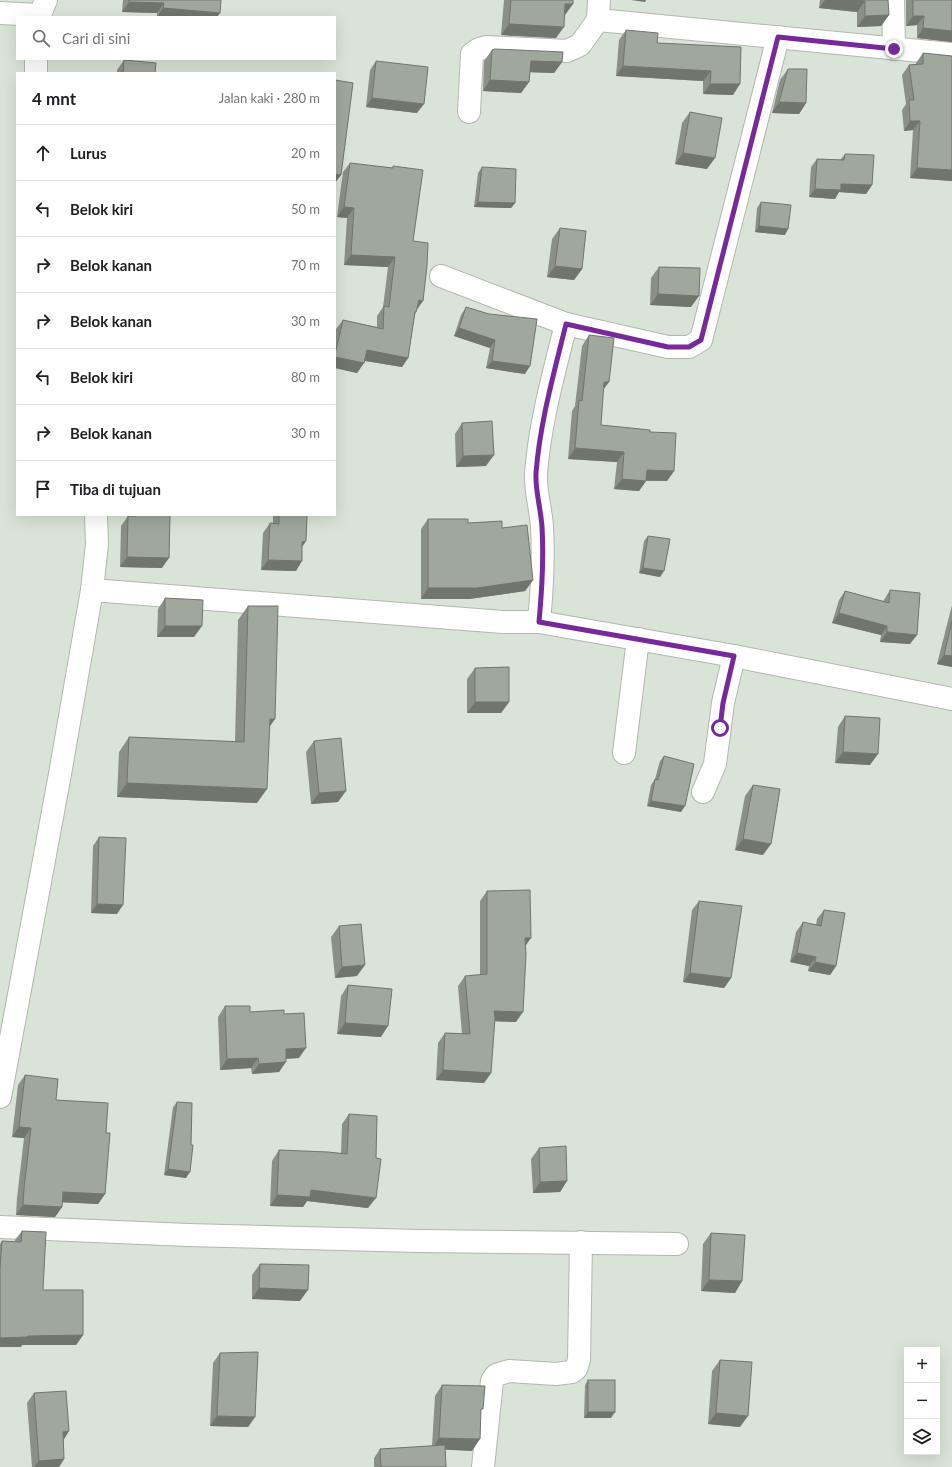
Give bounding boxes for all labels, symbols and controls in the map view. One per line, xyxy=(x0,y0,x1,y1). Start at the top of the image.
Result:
search box xyxy=(16,16,336,60)
icon: search xyxy=(30,27,52,49)
text: Cari di sini xyxy=(62,29,130,47)
route end xyxy=(885,40,903,58)
text: 4 mnt xyxy=(32,88,76,109)
text: Jalan kaki · 280 m xyxy=(219,90,320,106)
icon: ahead xyxy=(32,142,54,164)
text: Lurus xyxy=(70,144,107,162)
text: 20 m xyxy=(291,145,320,161)
icon: left xyxy=(32,198,54,220)
text: Belok kiri xyxy=(70,200,133,218)
text: 50 m xyxy=(291,201,320,217)
icon: right xyxy=(32,254,54,276)
text: Belok kanan xyxy=(70,256,152,274)
text: 70 m xyxy=(291,257,320,273)
icon: right xyxy=(32,310,54,332)
text: Belok kanan xyxy=(70,312,152,330)
text: 30 m xyxy=(291,313,320,329)
icon: left xyxy=(32,366,54,388)
text: Belok kiri xyxy=(70,368,133,386)
text: 80 m xyxy=(291,369,320,385)
icon: right xyxy=(32,422,54,444)
text: Belok kanan xyxy=(70,424,152,442)
text: 30 m xyxy=(291,425,320,441)
icon: arrive xyxy=(32,478,54,500)
text: Tiba di tujuan xyxy=(70,480,161,498)
route start xyxy=(711,719,729,737)
map controls xyxy=(904,1347,940,1455)
button: + xyxy=(904,1347,940,1383)
button: − xyxy=(904,1383,940,1419)
button: layers xyxy=(904,1419,940,1455)

